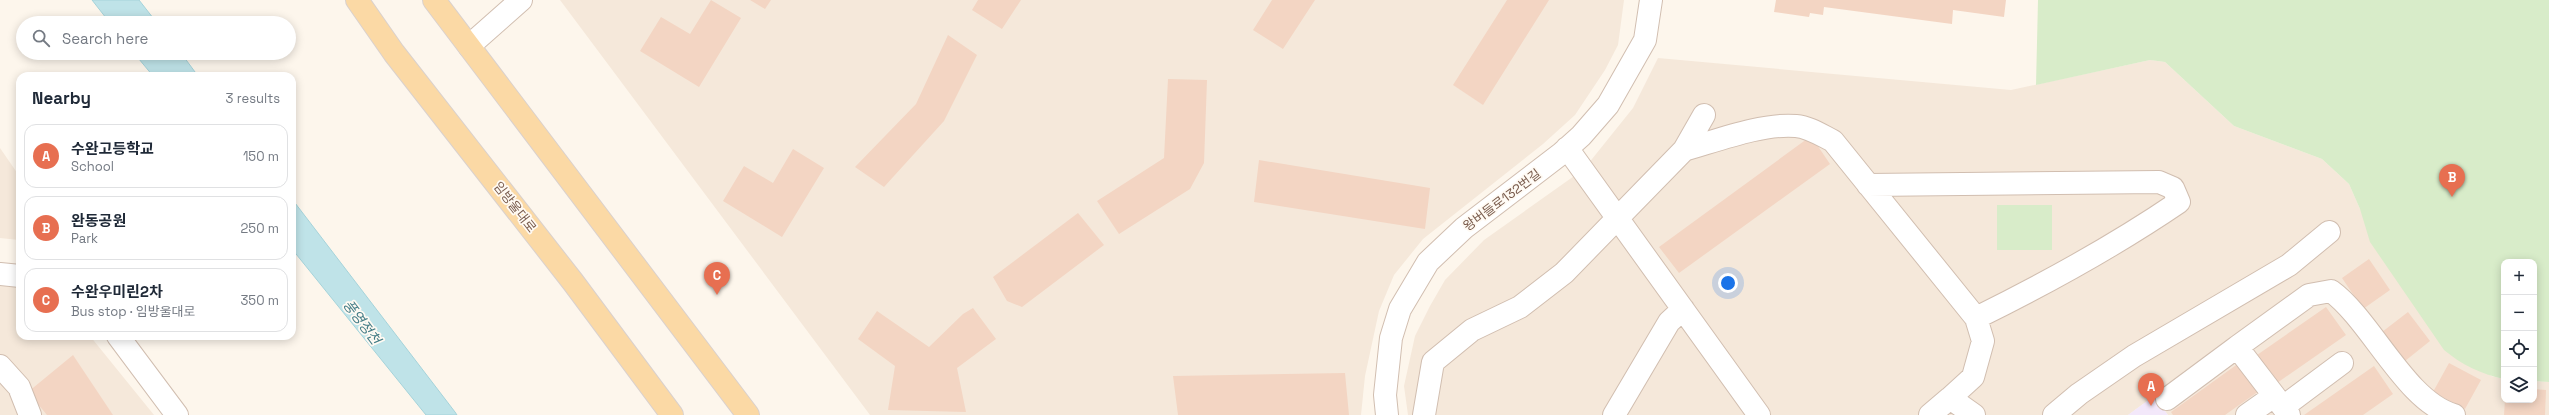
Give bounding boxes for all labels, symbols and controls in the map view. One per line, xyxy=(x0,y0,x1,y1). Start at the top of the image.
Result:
search box xyxy=(16,16,296,60)
icon: search xyxy=(30,27,52,49)
text: Search here xyxy=(62,29,148,48)
text: Nearby xyxy=(32,87,91,109)
text: 3 results xyxy=(226,90,280,107)
text: 수완고등학교 xyxy=(71,139,154,158)
text: A xyxy=(42,148,50,165)
text: 150 m xyxy=(243,148,279,165)
text: School xyxy=(71,158,114,175)
pin: B xyxy=(2439,164,2465,197)
street label: 왕버들로132번길 xyxy=(1460,165,1544,235)
street label: 임방울대로 xyxy=(490,178,540,236)
text: 완동공원 xyxy=(71,211,126,230)
text: B xyxy=(42,220,50,237)
text: 250 m xyxy=(241,220,279,237)
text: Park xyxy=(71,230,98,247)
map controls xyxy=(2501,259,2537,403)
button: + xyxy=(2501,259,2537,295)
pin: C xyxy=(704,262,730,295)
your location xyxy=(1718,273,1738,293)
text: 수완우미린2차 xyxy=(71,282,163,301)
text: C xyxy=(42,292,50,309)
text: 350 m xyxy=(241,292,279,309)
button: − xyxy=(2501,295,2537,331)
water label: 풍영정천 xyxy=(339,296,385,349)
text: Bus stop · 임방울대로 xyxy=(71,303,196,320)
button: locate xyxy=(2501,331,2537,367)
button: layers xyxy=(2501,367,2537,403)
pin: A xyxy=(2138,373,2164,406)

